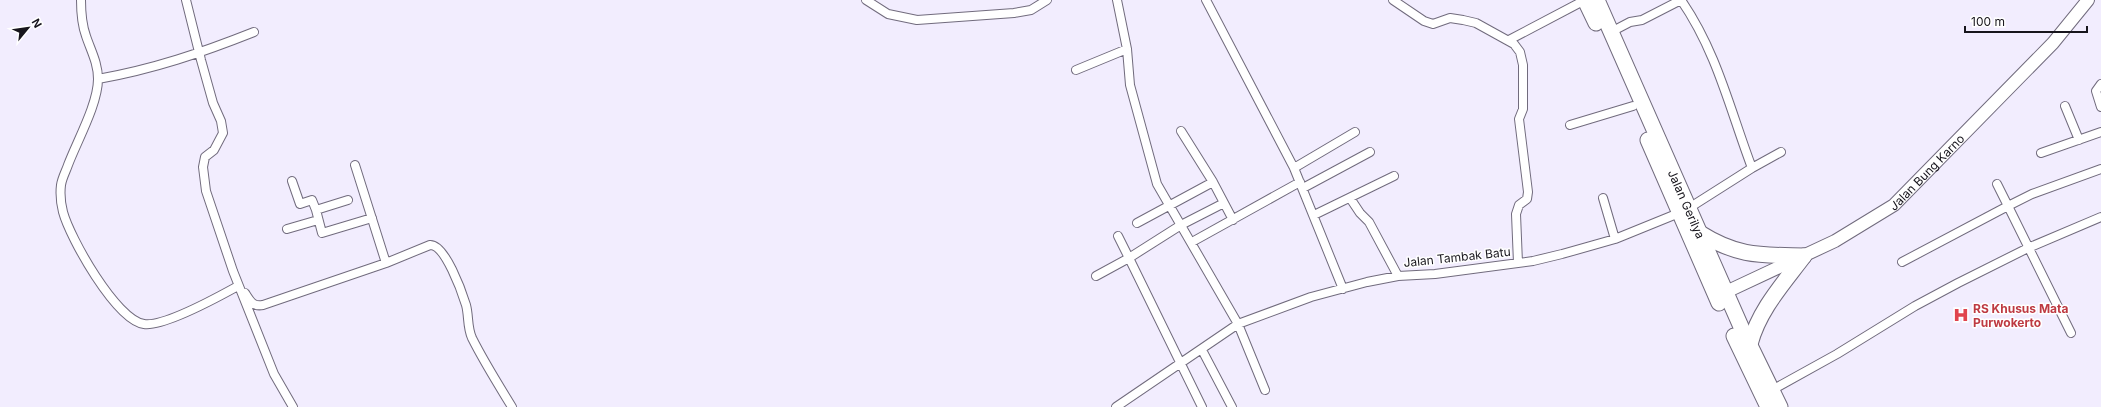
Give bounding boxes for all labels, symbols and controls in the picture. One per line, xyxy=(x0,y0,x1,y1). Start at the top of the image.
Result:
north arrow xyxy=(8,8,48,48)
scale bar xyxy=(1965,8,2087,34)
text: 100 m xyxy=(1971,14,2005,29)
text: N xyxy=(29,16,45,30)
street label: Jalan Bung Karno xyxy=(1887,131,1967,213)
street label: Jalan Gerilya xyxy=(1665,167,1709,241)
street label: Jalan Tambak Batu xyxy=(1403,244,1511,270)
place label: RS Khusus Mata Purwokerto xyxy=(1973,301,2069,330)
hospital icon: RS Khusus Mata Purwokerto xyxy=(1952,306,1970,324)

